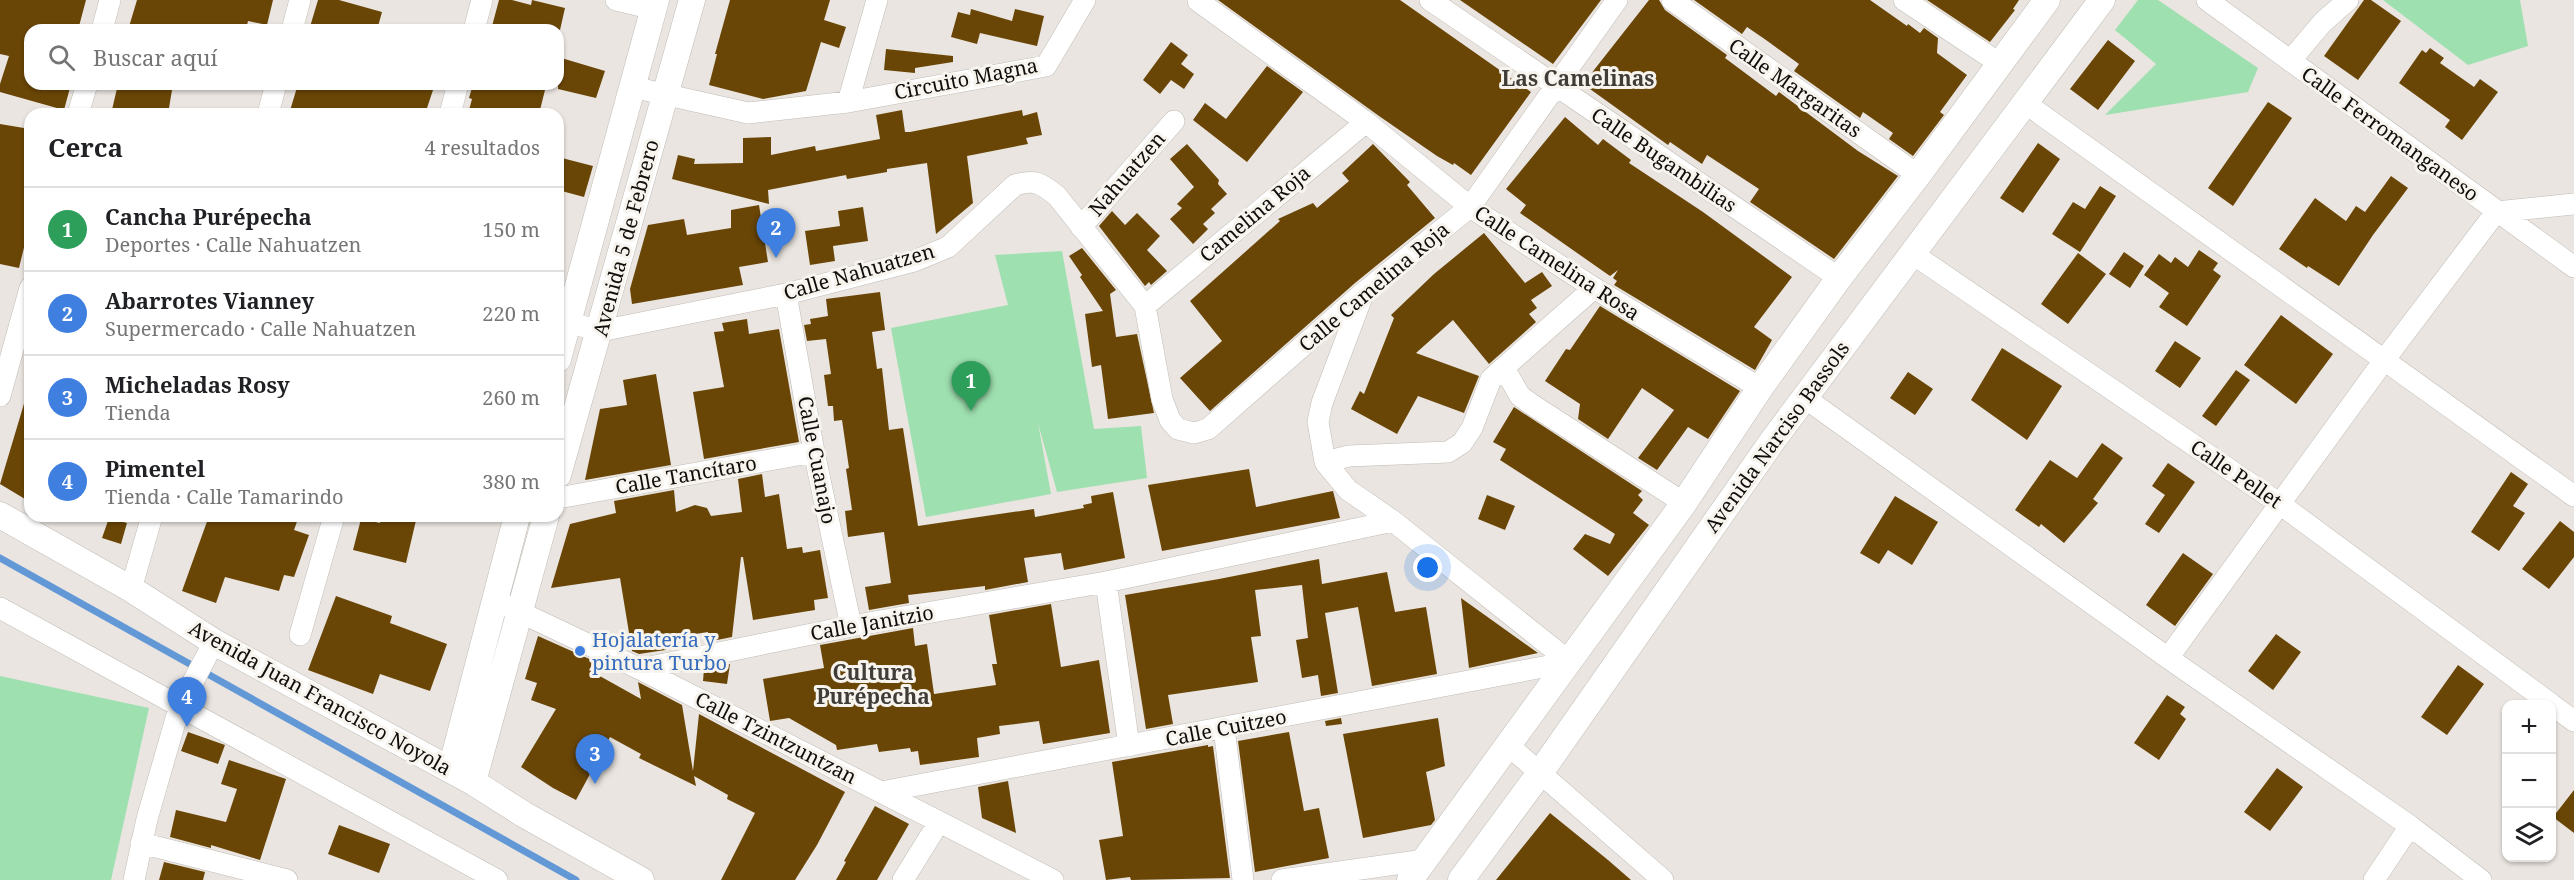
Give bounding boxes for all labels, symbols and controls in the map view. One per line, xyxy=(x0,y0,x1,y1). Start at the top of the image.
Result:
search box xyxy=(24,24,564,90)
street label: Calle Margaritas xyxy=(1723,32,1867,144)
icon: search xyxy=(45,41,78,74)
text: Buscar aquí xyxy=(93,42,217,72)
street label: Circuito Magna xyxy=(892,51,1040,106)
street label: Calle Ferromanganeso xyxy=(2296,60,2484,207)
district label: Las Camelinas xyxy=(1502,64,1654,92)
street label: Calle Bugambilias xyxy=(1586,101,1742,218)
street label: Nahuatzen xyxy=(1082,125,1171,222)
text: Cerca xyxy=(48,129,123,165)
text: 4 resultados xyxy=(424,134,540,161)
street label: Avenida 5 de Febrero xyxy=(586,136,665,339)
street label: Camelina Roja xyxy=(1194,159,1316,268)
street label: Calle Camelina Rosa xyxy=(1469,199,1645,326)
text: Cancha Purépecha xyxy=(105,201,312,231)
pin: 2 xyxy=(756,208,796,258)
text: 1 xyxy=(62,216,73,243)
text: 150 m xyxy=(482,216,540,243)
street label: Calle Camelina Roja xyxy=(1293,216,1455,358)
text: Deportes · Calle Nahuatzen xyxy=(105,231,362,258)
street label: Calle Nahuatzen xyxy=(780,237,938,306)
text: Abarrotes Vianney xyxy=(105,285,314,315)
text: 2 xyxy=(62,300,73,327)
text: 220 m xyxy=(482,300,540,327)
text: Supermercado · Calle Nahuatzen xyxy=(105,315,416,342)
street label: Avenida Narciso Bassols xyxy=(1698,336,1855,538)
pin: 1 xyxy=(952,362,990,411)
text: Micheladas Rosy xyxy=(105,369,290,399)
text: 3 xyxy=(62,384,73,411)
text: 260 m xyxy=(482,384,540,411)
street label: Calle Cuanajo xyxy=(792,394,843,526)
text: Tienda xyxy=(105,399,171,426)
street label: Calle Pellet xyxy=(2185,433,2287,514)
street label: Calle Tancítaro xyxy=(613,449,759,500)
text: Pimentel xyxy=(105,453,205,483)
text: 4 xyxy=(62,468,73,495)
text: 380 m xyxy=(482,468,540,495)
text: Tienda · Calle Tamarindo xyxy=(105,483,344,510)
your location xyxy=(1413,553,1442,582)
street label: Calle Janitzio xyxy=(808,598,936,647)
street label: Avenida Juan Francisco Noyola xyxy=(184,614,456,781)
place label: Hojalatería y pintura Turbo xyxy=(592,626,727,676)
marker: Hojalatería y pintura Turbo xyxy=(573,644,587,658)
district label: Cultura Purépecha xyxy=(816,658,930,710)
pin: 4 xyxy=(168,678,207,727)
street label: Calle Tzintzuntzan xyxy=(691,685,862,790)
map controls xyxy=(2502,700,2556,862)
button: + xyxy=(2502,700,2556,754)
street label: Calle Cuitzeo xyxy=(1163,703,1289,752)
pin: 3 xyxy=(576,734,614,784)
button: − xyxy=(2502,754,2556,808)
button: layers xyxy=(2502,808,2556,862)

